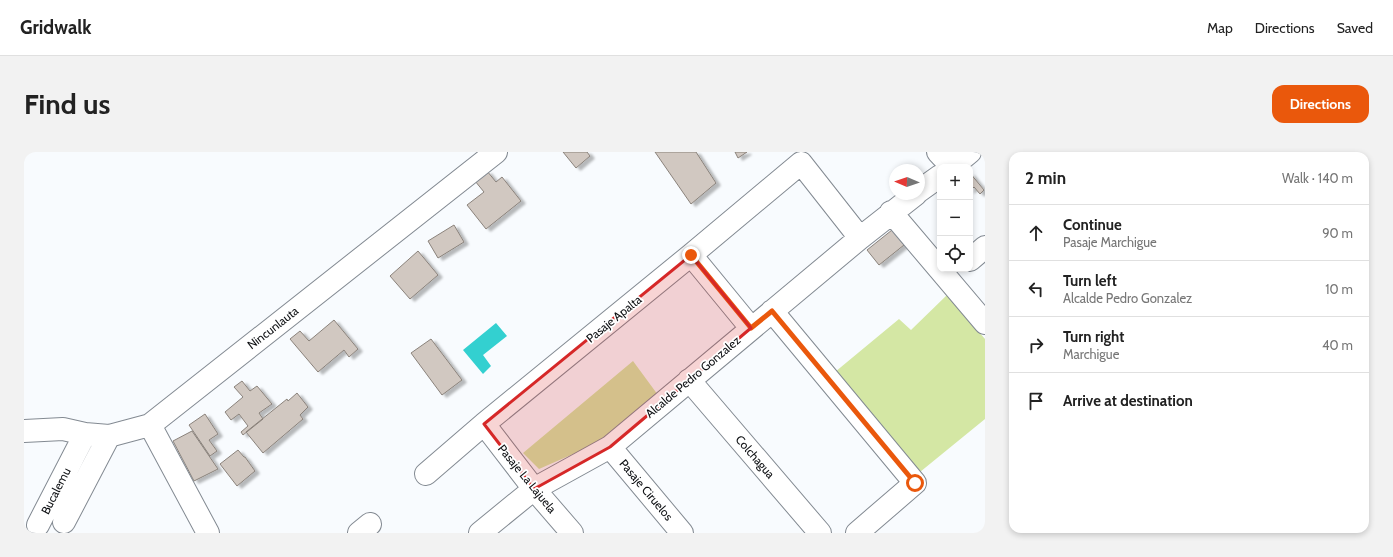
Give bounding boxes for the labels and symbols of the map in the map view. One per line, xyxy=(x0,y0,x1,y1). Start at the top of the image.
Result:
north arrow xyxy=(889,164,925,200)
route end xyxy=(682,246,700,264)
street label: Pasaje Apalta xyxy=(583,292,645,346)
street label: Nincunlauta xyxy=(244,303,301,352)
street label: Alcalde Pedro Gonzalez xyxy=(642,332,743,421)
street label: Colchagua xyxy=(733,432,778,482)
street label: Pasaje La Lajuela xyxy=(495,441,560,516)
street label: Pasaje Ciruelos xyxy=(616,456,676,523)
street label: Bucalemu xyxy=(37,465,74,517)
route start xyxy=(906,474,924,492)

